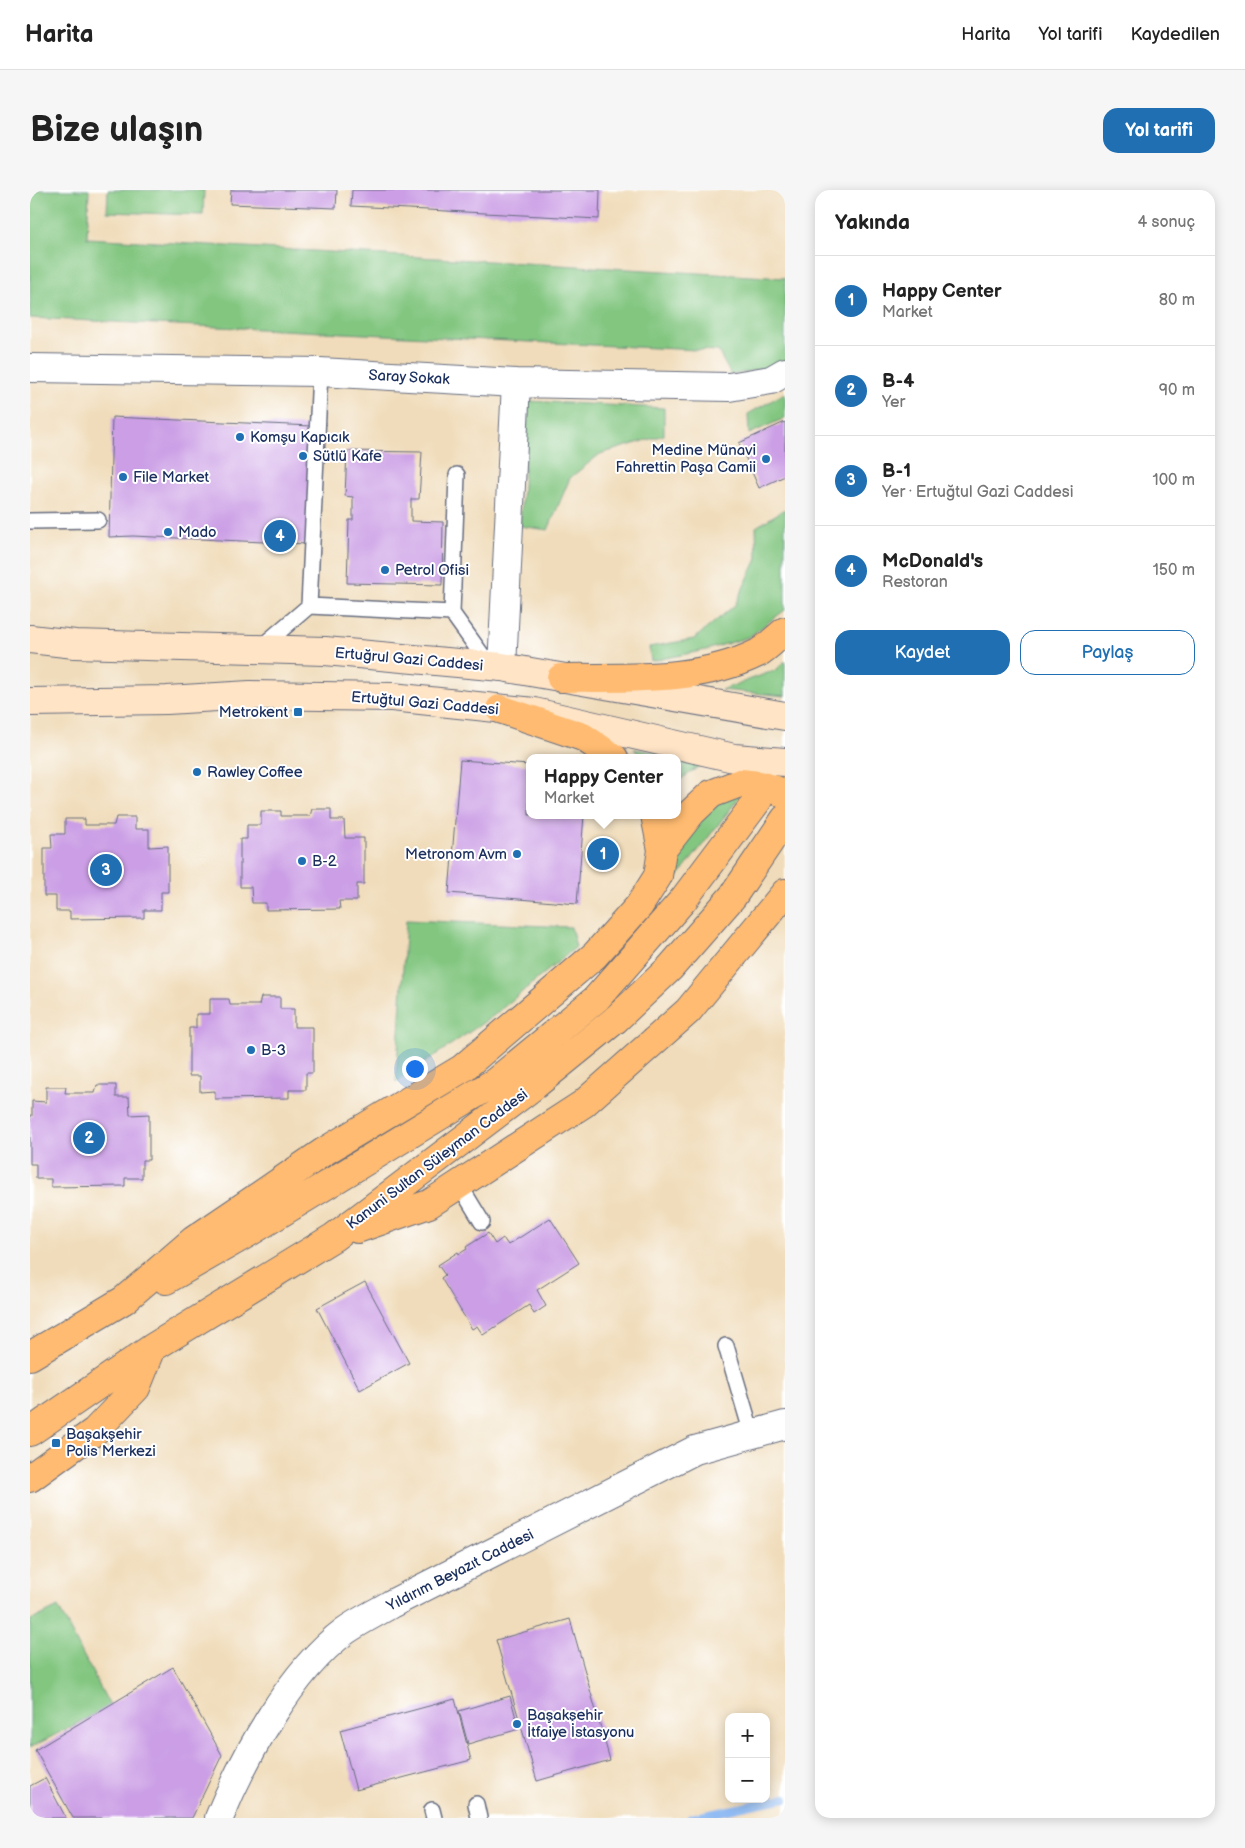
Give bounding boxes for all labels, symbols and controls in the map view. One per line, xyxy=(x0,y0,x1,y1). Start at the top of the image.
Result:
text: Harita xyxy=(25,20,93,49)
text: Harita xyxy=(961,24,1011,45)
text: Yol tarifi xyxy=(1039,24,1102,45)
text: Kaydedilen xyxy=(1130,24,1220,45)
button: Yol tarifi xyxy=(1103,108,1215,153)
text: Bize ulaşın xyxy=(30,109,203,152)
text: Yakında xyxy=(835,210,910,235)
text: 4 sonuç xyxy=(1138,213,1195,232)
text: Happy Center xyxy=(882,280,1002,303)
text: 1 xyxy=(848,291,854,310)
text: 80 m xyxy=(1159,291,1195,310)
text: Market xyxy=(882,303,933,322)
street label: Saray Sokak xyxy=(368,366,451,389)
text: B-4 xyxy=(882,370,914,393)
text: 2 xyxy=(846,381,856,400)
text: 90 m xyxy=(1159,381,1195,400)
text: Yer xyxy=(882,393,905,412)
place label: Komşu Kapıcık xyxy=(250,428,350,447)
marker: Komşu Kapıcık xyxy=(234,431,246,443)
place label: Medine Münavi Fahrettin Paşa Camii xyxy=(615,441,756,477)
place label: Sütlü Kafe xyxy=(313,447,382,466)
marker: Sütlü Kafe xyxy=(297,450,309,462)
marker: Medine Münavi Fahrettin Paşa Camii xyxy=(760,453,772,465)
text: B-1 xyxy=(882,460,911,483)
place label: File Market xyxy=(133,468,210,487)
marker: File Market xyxy=(117,471,129,483)
text: 3 xyxy=(846,471,856,490)
text: 100 m xyxy=(1152,471,1195,490)
text: Yer · Ertuğtul Gazi Caddesi xyxy=(882,483,1074,502)
pin: 4 xyxy=(264,517,296,555)
place label: Mado xyxy=(178,523,217,542)
marker: Mado xyxy=(162,526,174,538)
text: McDonald's xyxy=(882,550,983,573)
place label: Petrol Ofisi xyxy=(395,561,469,580)
text: 4 xyxy=(846,561,856,580)
text: 150 m xyxy=(1153,561,1195,580)
marker: Petrol Ofisi xyxy=(379,564,391,576)
text: Restoran xyxy=(882,573,948,592)
button: Kaydet xyxy=(835,630,1010,675)
button: Paylaş xyxy=(1020,630,1195,675)
street label: Ertuğrul Gazi Caddesi xyxy=(334,644,484,675)
street label: Ertuğtul Gazi Caddesi xyxy=(350,688,500,719)
place label: Metrokent xyxy=(219,703,288,722)
marker: Metrokent xyxy=(292,706,304,718)
popup xyxy=(526,754,681,819)
place label: Rawley Coffee xyxy=(207,763,303,782)
marker: Rawley Coffee xyxy=(191,766,203,778)
text: Happy Center xyxy=(544,766,663,789)
text: Market xyxy=(544,789,594,808)
pin: 1 xyxy=(587,835,619,873)
place label: Metronom Avm xyxy=(405,845,507,864)
marker: Metronom Avm xyxy=(511,848,523,860)
pin: 3 xyxy=(90,851,122,889)
place label: B-2 xyxy=(312,852,337,871)
marker: B-2 xyxy=(296,855,308,867)
place label: B-3 xyxy=(261,1041,286,1060)
marker: B-3 xyxy=(245,1044,257,1056)
your location xyxy=(402,1056,428,1082)
street label: Kanuni Sultan Süleyman Caddesi xyxy=(343,1085,532,1234)
pin: 2 xyxy=(73,1119,105,1157)
place label: Başakşehir Polis Merkezi xyxy=(66,1425,156,1461)
marker: Başakşehir Polis Merkezi xyxy=(50,1437,62,1449)
street label: Yıldırım Beyazıt Caddesi xyxy=(383,1525,537,1616)
place label: Başakşehir İtfaiye İstasyonu xyxy=(527,1706,634,1742)
map controls xyxy=(725,1713,770,1803)
button: + xyxy=(725,1713,770,1758)
marker: Başakşehir İtfaiye İstasyonu xyxy=(511,1718,523,1730)
button: − xyxy=(725,1758,770,1803)

